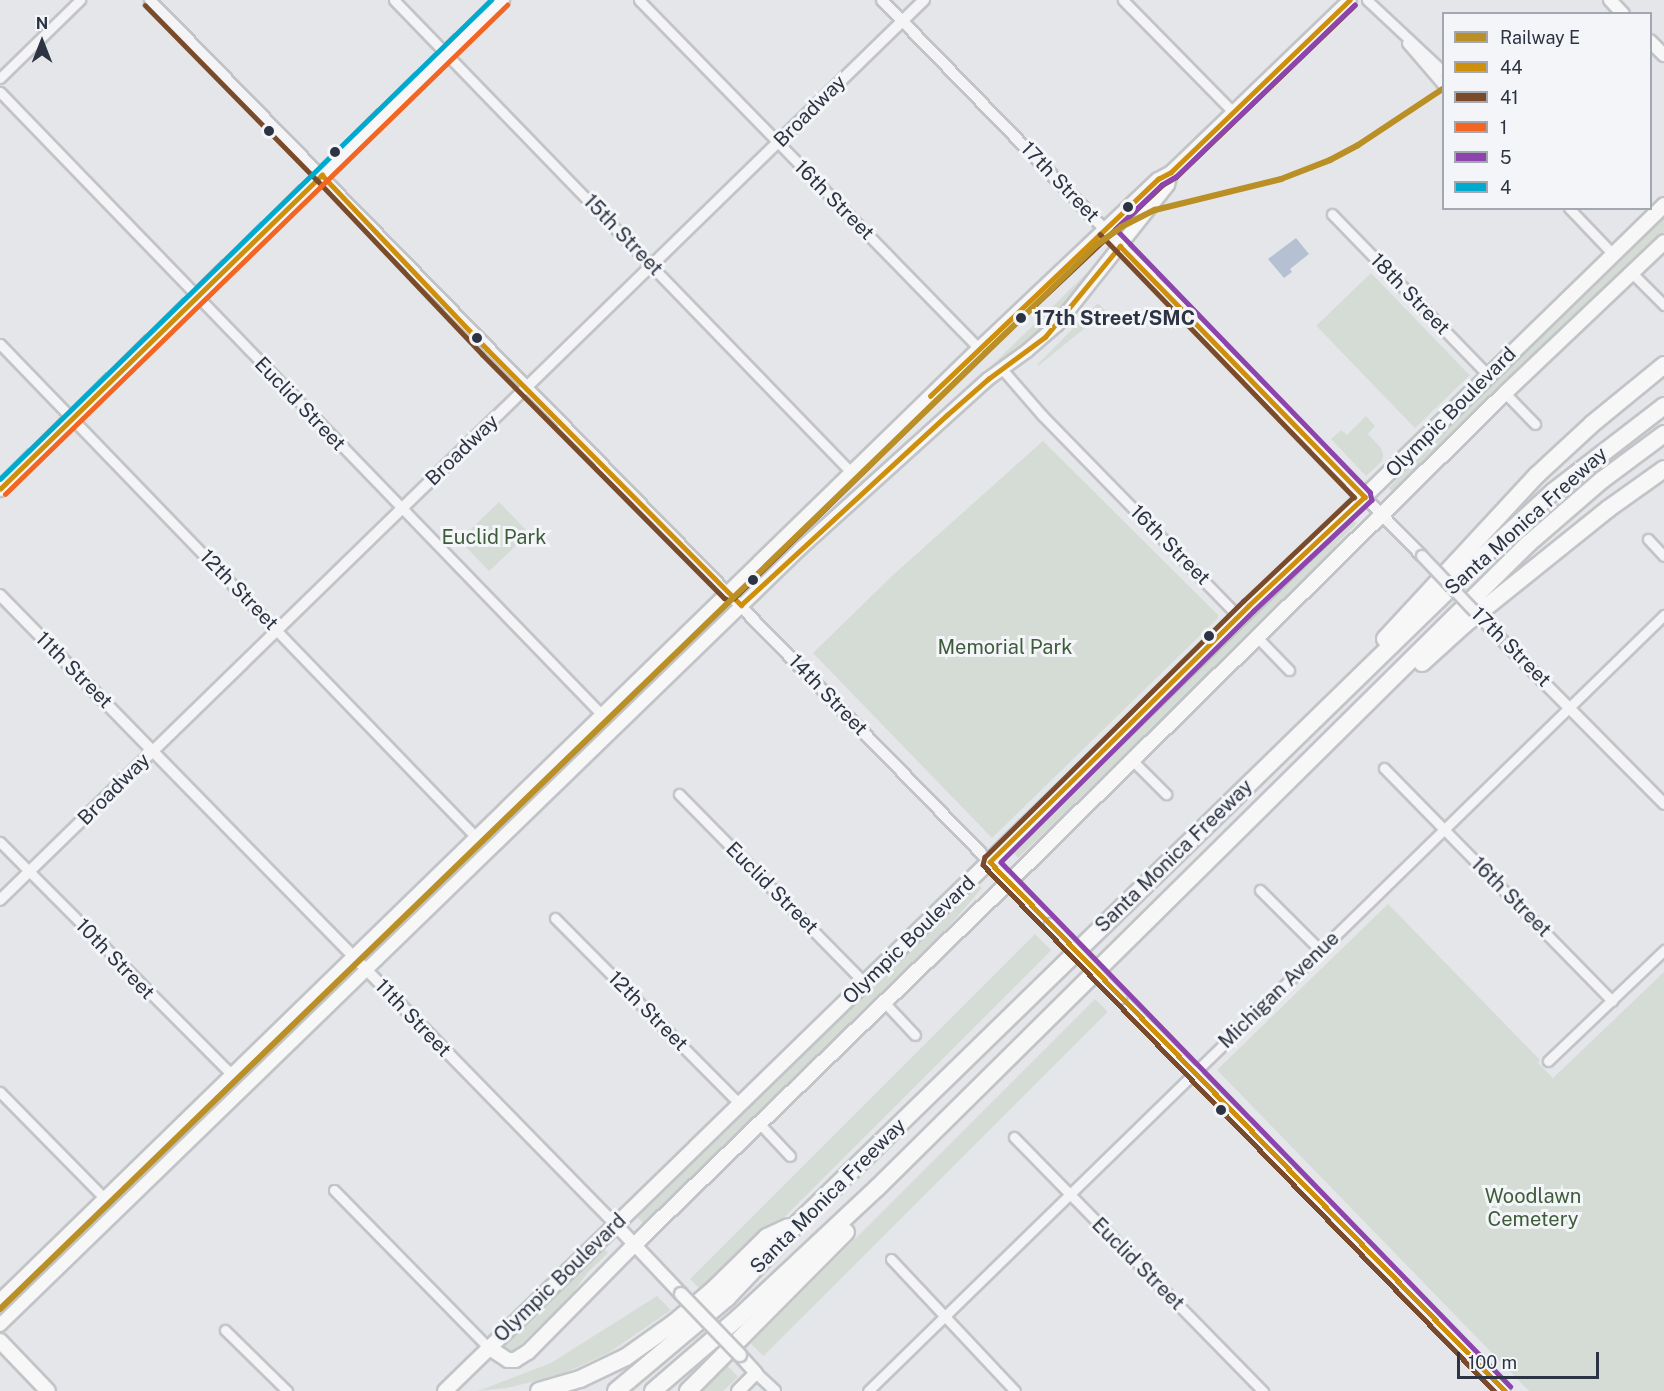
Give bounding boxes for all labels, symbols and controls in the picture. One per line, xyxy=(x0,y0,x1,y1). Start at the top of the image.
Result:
north arrow xyxy=(12,12,72,72)
legend xyxy=(1442,12,1652,210)
text: N xyxy=(36,14,48,33)
text: Railway E xyxy=(1500,27,1580,48)
text: 44 xyxy=(1500,57,1523,78)
street label: Broadway xyxy=(769,70,851,152)
text: 41 xyxy=(1500,87,1519,108)
text: 1 xyxy=(1500,117,1507,138)
unlabelled marker xyxy=(263,125,275,137)
street label: 17th Street xyxy=(1016,137,1104,227)
unlabelled marker xyxy=(329,146,341,158)
text: 5 xyxy=(1500,147,1512,168)
street label: 16th Street xyxy=(789,155,879,245)
text: 4 xyxy=(1500,177,1511,198)
street label: 15th Street xyxy=(578,189,668,281)
unlabelled marker xyxy=(1122,201,1134,213)
street label: 18th Street xyxy=(1365,248,1455,340)
place label: 17th Street/SMC xyxy=(1034,306,1195,330)
marker: 17th Street/SMC xyxy=(1012,309,1030,327)
unlabelled marker xyxy=(471,332,483,344)
street label: Olympic Boulevard xyxy=(1381,342,1521,482)
street label: Euclid Street xyxy=(249,352,351,456)
street label: Broadway xyxy=(421,409,503,491)
street label: Santa Monica Freeway xyxy=(1440,442,1612,600)
street label: 16th Street xyxy=(1125,500,1215,590)
park label: Euclid Park xyxy=(442,525,546,549)
street label: 12th Street xyxy=(195,545,283,635)
unlabelled marker xyxy=(747,574,759,586)
street label: 17th Street xyxy=(1466,602,1556,692)
street label: 11th Street xyxy=(31,627,117,713)
unlabelled marker xyxy=(1203,630,1215,642)
park label: Memorial Park xyxy=(938,635,1072,659)
street label: 14th Street xyxy=(783,650,873,740)
street label: Broadway xyxy=(73,748,155,830)
street label: Santa Monica Freeway xyxy=(1090,774,1258,938)
street label: Euclid Street xyxy=(721,837,823,939)
street label: 16th Street xyxy=(1466,852,1556,942)
street label: Olympic Boulevard xyxy=(838,871,980,1009)
street label: 10th Street xyxy=(71,914,159,1004)
street label: Michigan Avenue xyxy=(1214,926,1344,1054)
street label: 12th Street xyxy=(603,966,693,1056)
street label: 11th Street xyxy=(370,974,456,1062)
unlabelled marker xyxy=(1215,1104,1227,1116)
street label: Santa Monica Freeway xyxy=(745,1113,911,1279)
park label: Woodlawn Cemetery xyxy=(1485,1184,1581,1231)
street label: Olympic Boulevard xyxy=(489,1209,631,1347)
street label: Euclid Street xyxy=(1087,1213,1189,1315)
scale bar xyxy=(1460,1340,1602,1378)
text: 100 m xyxy=(1468,1352,1517,1373)

